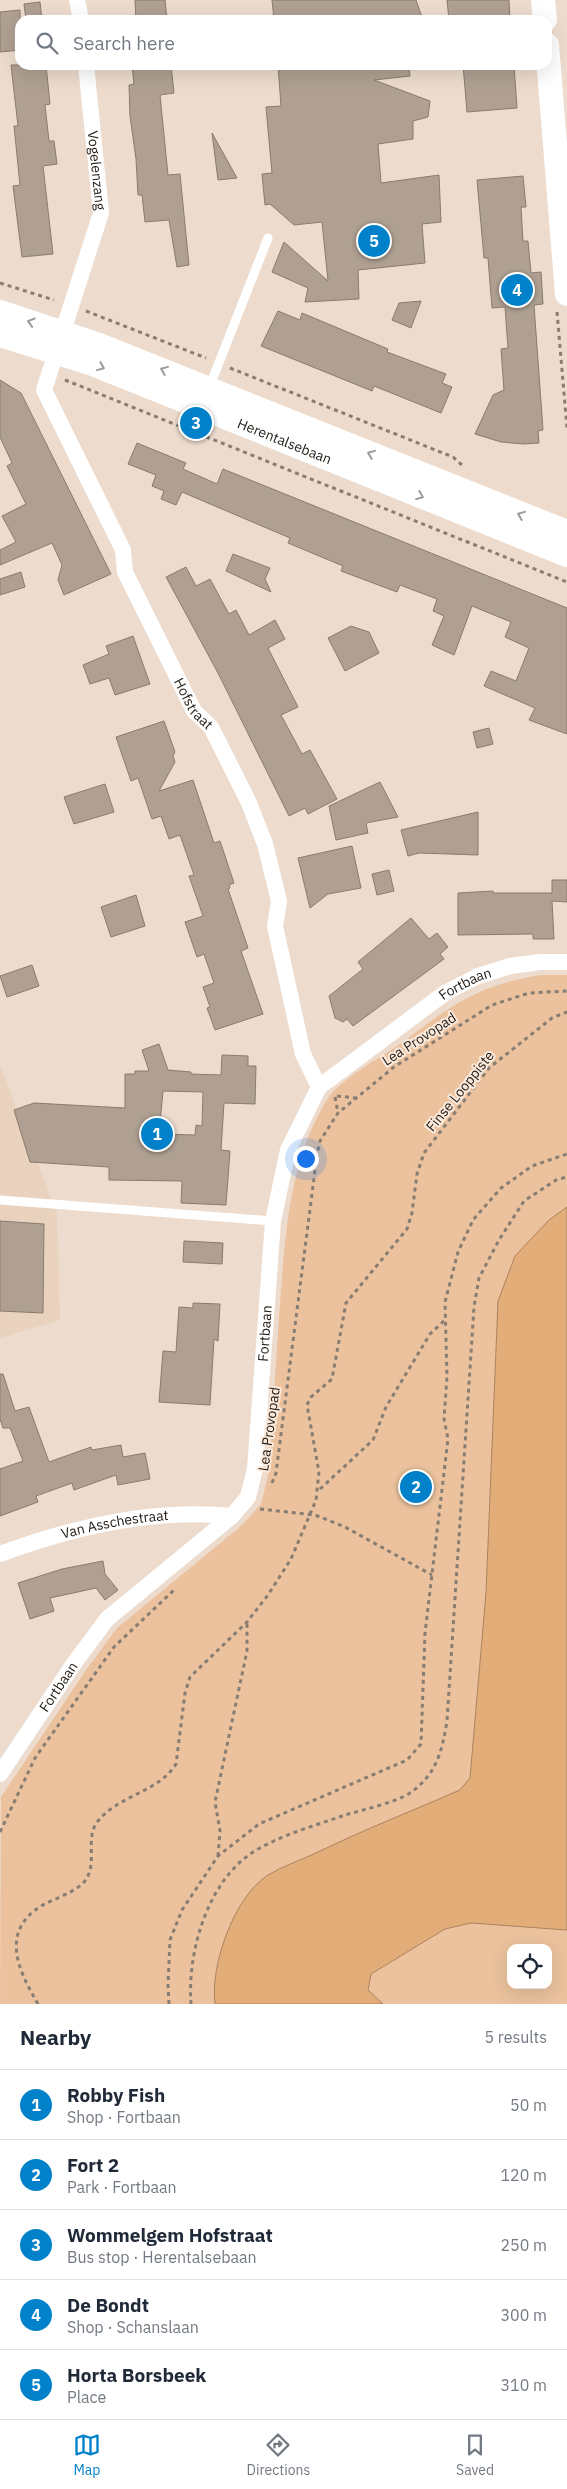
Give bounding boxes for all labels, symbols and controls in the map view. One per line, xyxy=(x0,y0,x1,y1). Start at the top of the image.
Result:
search box xyxy=(15,15,552,70)
icon: search xyxy=(33,29,61,57)
text: Search here xyxy=(73,31,175,55)
street label: Vogelenzang xyxy=(84,130,110,212)
pin: 5 xyxy=(358,222,390,260)
pin: 4 xyxy=(501,271,533,309)
one-way arrow xyxy=(28,317,36,327)
one-way arrow xyxy=(96,362,104,372)
one-way arrow xyxy=(160,366,169,377)
pin: 3 xyxy=(180,404,212,442)
street label: Herentalsebaan xyxy=(235,414,334,468)
one-way arrow xyxy=(367,449,376,460)
one-way arrow xyxy=(415,490,424,501)
one-way arrow xyxy=(518,510,526,520)
street label: Hofstraat xyxy=(170,675,217,733)
street label: Fortbaan xyxy=(435,963,494,1004)
street label: Lea Provopad xyxy=(379,1008,459,1070)
street label: Finse Looppiste xyxy=(422,1047,498,1135)
pin: 1 xyxy=(141,1115,173,1153)
your location xyxy=(293,1146,319,1172)
street label: Fortbaan xyxy=(254,1305,276,1362)
street label: Lea Provopad xyxy=(254,1386,284,1472)
pin: 2 xyxy=(400,1468,432,1506)
street label: Van Asschestraat xyxy=(59,1506,169,1543)
street label: Fortbaan xyxy=(35,1658,82,1715)
map controls xyxy=(507,1944,552,1989)
button: locate xyxy=(507,1944,552,1989)
text: Nearby xyxy=(20,2023,91,2051)
text: 5 results xyxy=(484,2027,547,2047)
text: Robby Fish xyxy=(67,2083,165,2107)
text: 1 xyxy=(31,2095,41,2115)
text: 50 m xyxy=(510,2095,547,2115)
text: Shop · Fortbaan xyxy=(67,2107,181,2127)
text: Fort 2 xyxy=(67,2153,119,2177)
text: 2 xyxy=(31,2165,41,2185)
text: 120 m xyxy=(500,2165,547,2185)
text: Park · Fortbaan xyxy=(67,2177,177,2197)
text: Wommelgem Hofstraat xyxy=(67,2223,273,2247)
text: 3 xyxy=(31,2235,41,2255)
text: 250 m xyxy=(500,2235,547,2255)
text: Bus stop · Herentalsebaan xyxy=(67,2247,257,2267)
text: De Bondt xyxy=(67,2293,149,2317)
text: 4 xyxy=(31,2305,41,2325)
text: 300 m xyxy=(500,2305,547,2325)
text: Shop · Schanslaan xyxy=(67,2317,199,2337)
text: Horta Borsbeek xyxy=(67,2363,206,2387)
text: 5 xyxy=(31,2375,41,2395)
text: 310 m xyxy=(500,2375,547,2395)
text: Place xyxy=(67,2387,106,2407)
tab: Map xyxy=(73,2431,101,2479)
tab: Directions xyxy=(247,2431,310,2479)
tab: Saved xyxy=(456,2431,494,2479)

